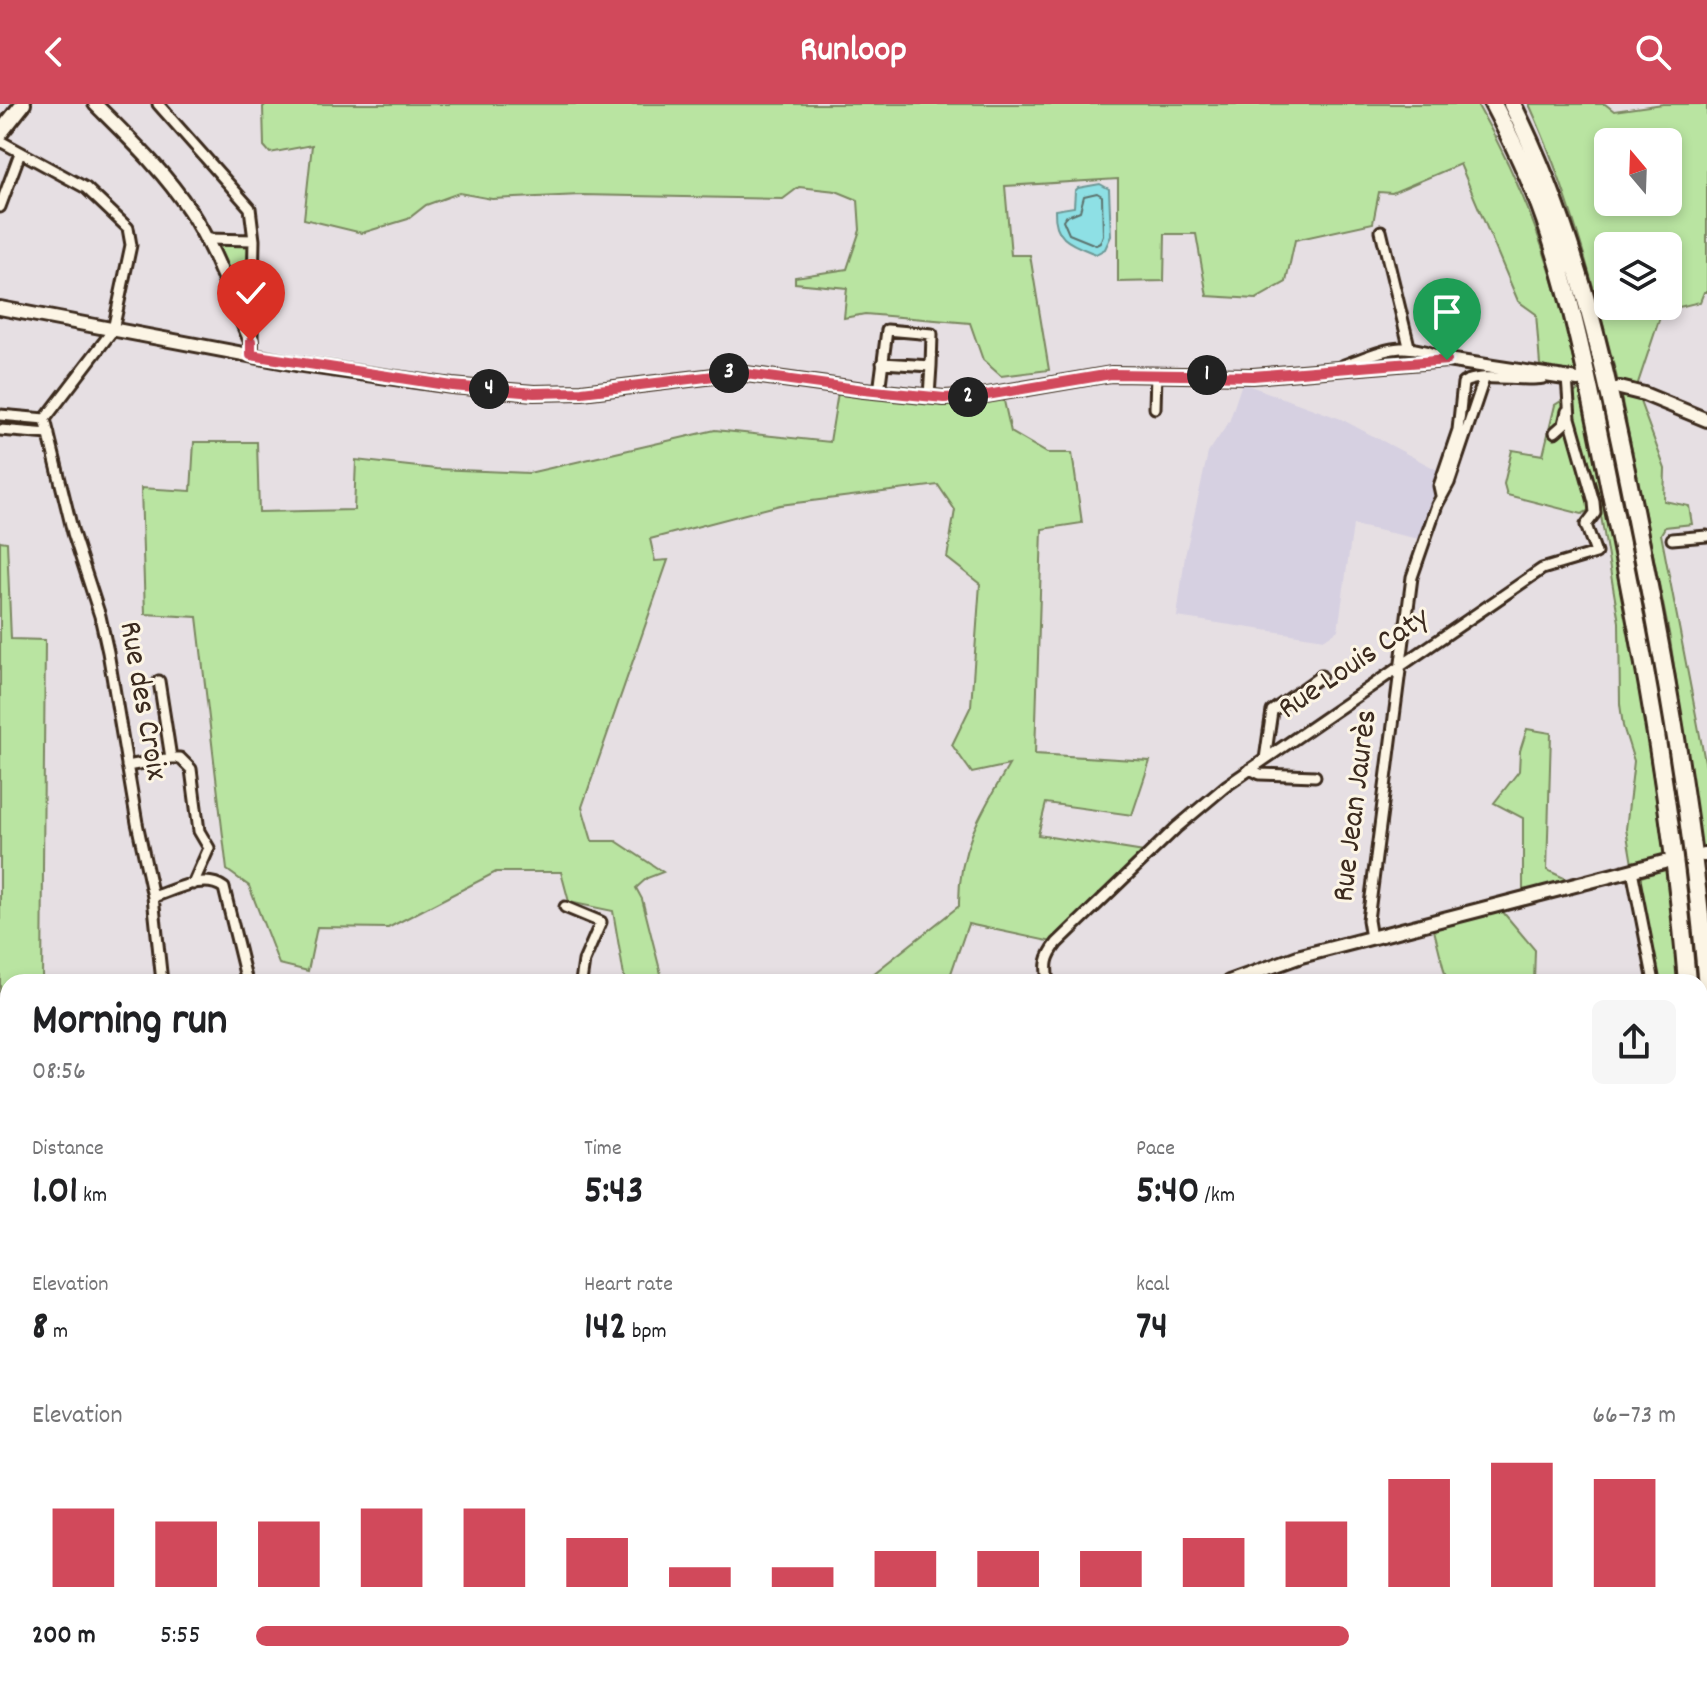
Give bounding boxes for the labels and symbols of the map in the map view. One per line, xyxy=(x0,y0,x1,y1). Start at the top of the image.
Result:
north arrow xyxy=(1594,128,1682,216)
pin xyxy=(217,259,285,341)
pin xyxy=(1413,278,1481,360)
pin: 3 xyxy=(709,353,749,393)
pin: 1 xyxy=(1187,355,1227,395)
pin: 4 xyxy=(469,369,509,409)
pin: 2 xyxy=(948,377,988,417)
street label: Rue Louis Caty xyxy=(1270,597,1441,733)
street label: Rue des Croix xyxy=(104,618,178,784)
street label: Rue Jean Jaurès xyxy=(1322,707,1392,905)

